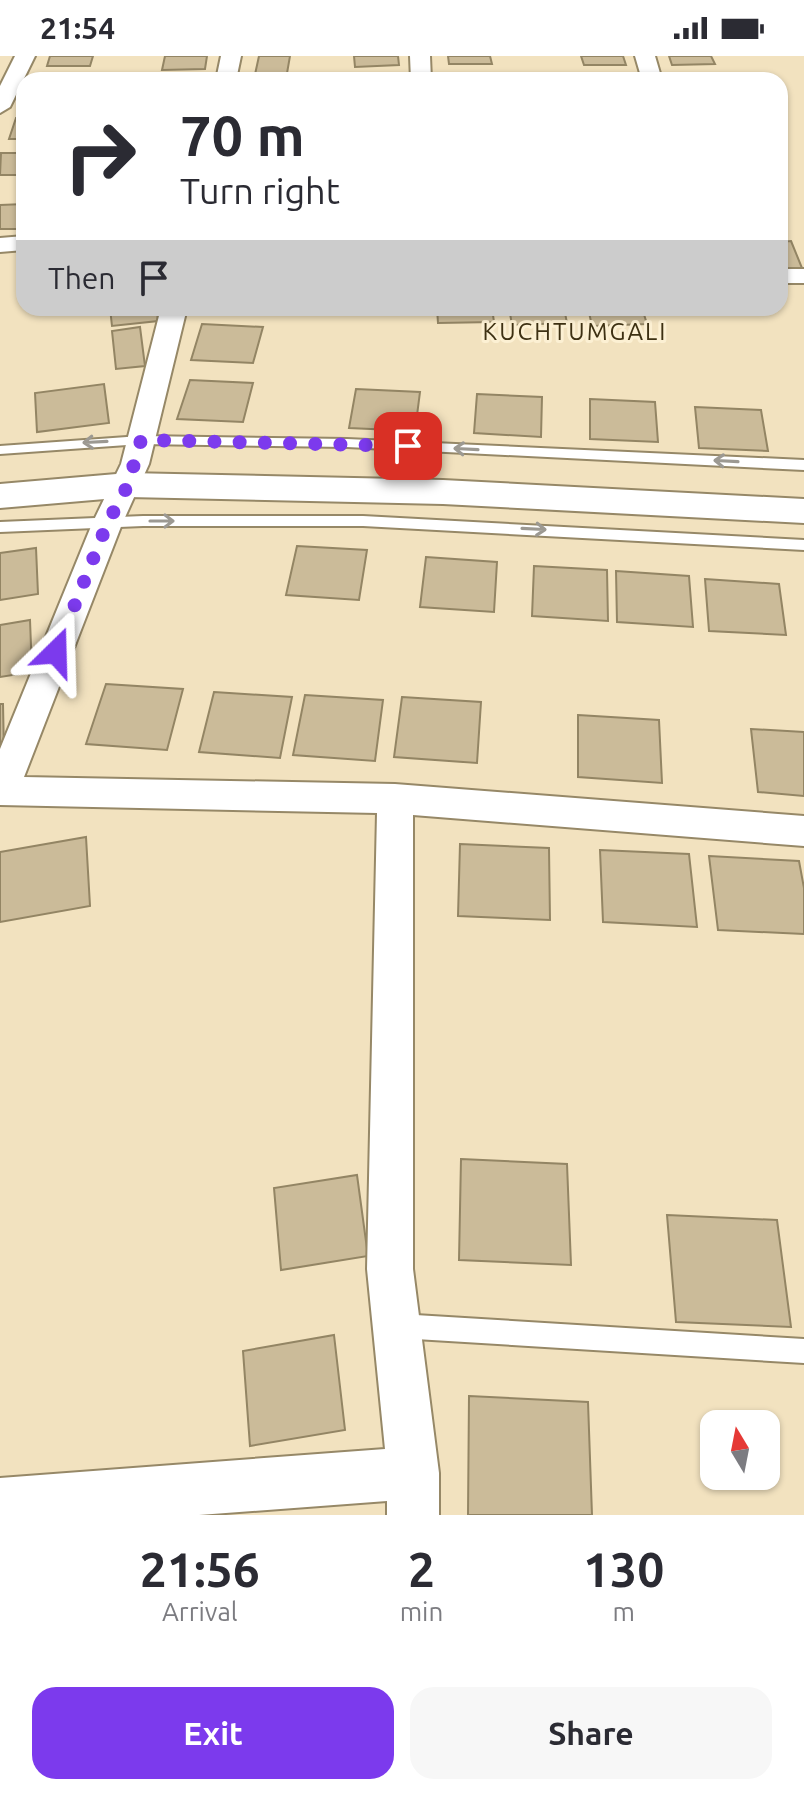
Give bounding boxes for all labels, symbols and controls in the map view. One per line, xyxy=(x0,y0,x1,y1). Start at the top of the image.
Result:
text: 21:54 xyxy=(40,11,115,45)
icon: right xyxy=(48,104,152,208)
text: 70 m xyxy=(180,104,305,167)
text: Turn right xyxy=(180,170,340,211)
icon: arrive xyxy=(132,256,176,300)
text: Then xyxy=(48,261,116,295)
district label: KUCHTUMGALI xyxy=(483,318,667,345)
pin xyxy=(374,412,442,480)
icon: arrive xyxy=(386,424,430,468)
one-way arrow xyxy=(82,435,109,450)
one-way arrow xyxy=(453,441,480,456)
one-way arrow xyxy=(713,454,740,469)
one-way arrow xyxy=(148,513,175,529)
one-way arrow xyxy=(520,521,547,536)
position arrow xyxy=(14,610,98,694)
north arrow xyxy=(700,1410,780,1490)
map controls xyxy=(700,1410,780,1490)
text: 21:56 xyxy=(140,1542,260,1596)
text: 2 xyxy=(408,1542,435,1596)
text: 130 xyxy=(583,1542,664,1596)
text: Arrival xyxy=(162,1597,238,1626)
text: min xyxy=(400,1597,443,1626)
text: m xyxy=(612,1597,635,1626)
button: Exit xyxy=(32,1687,394,1779)
button: Share xyxy=(410,1687,772,1779)

